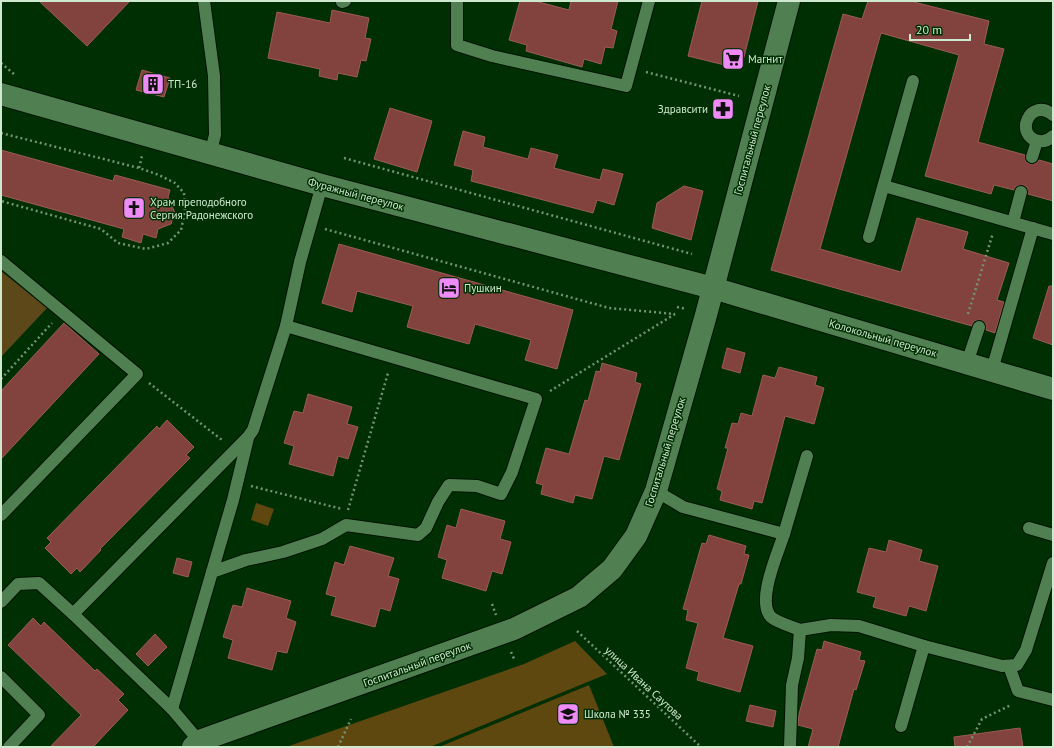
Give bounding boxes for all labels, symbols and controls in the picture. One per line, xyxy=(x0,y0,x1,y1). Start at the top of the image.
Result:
scale bar xyxy=(910,16,970,42)
text: 20 m xyxy=(916,22,942,37)
supermarket icon: Магнит xyxy=(720,46,746,72)
place label: Магнит xyxy=(748,52,783,66)
building icon: ТП-16 xyxy=(140,71,166,97)
place label: ТП-16 xyxy=(168,77,197,91)
street label: Госпитальный переулок xyxy=(731,83,774,197)
pharmacy icon: Здравсити xyxy=(710,96,736,122)
place label: Здравсити xyxy=(658,102,708,116)
street label: Фуражный переулок xyxy=(306,174,406,214)
church icon: Храм преподобного Сергия Радонежского xyxy=(121,195,147,221)
place label: Храм преподобного Сергия Радонежского xyxy=(150,195,253,222)
hotel icon: Пушкин xyxy=(436,275,462,301)
place label: Пушкин xyxy=(464,281,502,295)
street label: Колокольный переулок xyxy=(827,316,939,360)
street label: Госпитальный переулок xyxy=(642,395,689,508)
street label: Госпитальный переулок xyxy=(361,638,473,690)
street label: улица Ивана Саутова xyxy=(602,643,686,723)
school or university icon: Школа № 335 xyxy=(555,701,581,727)
place label: Школа № 335 xyxy=(584,707,651,721)

